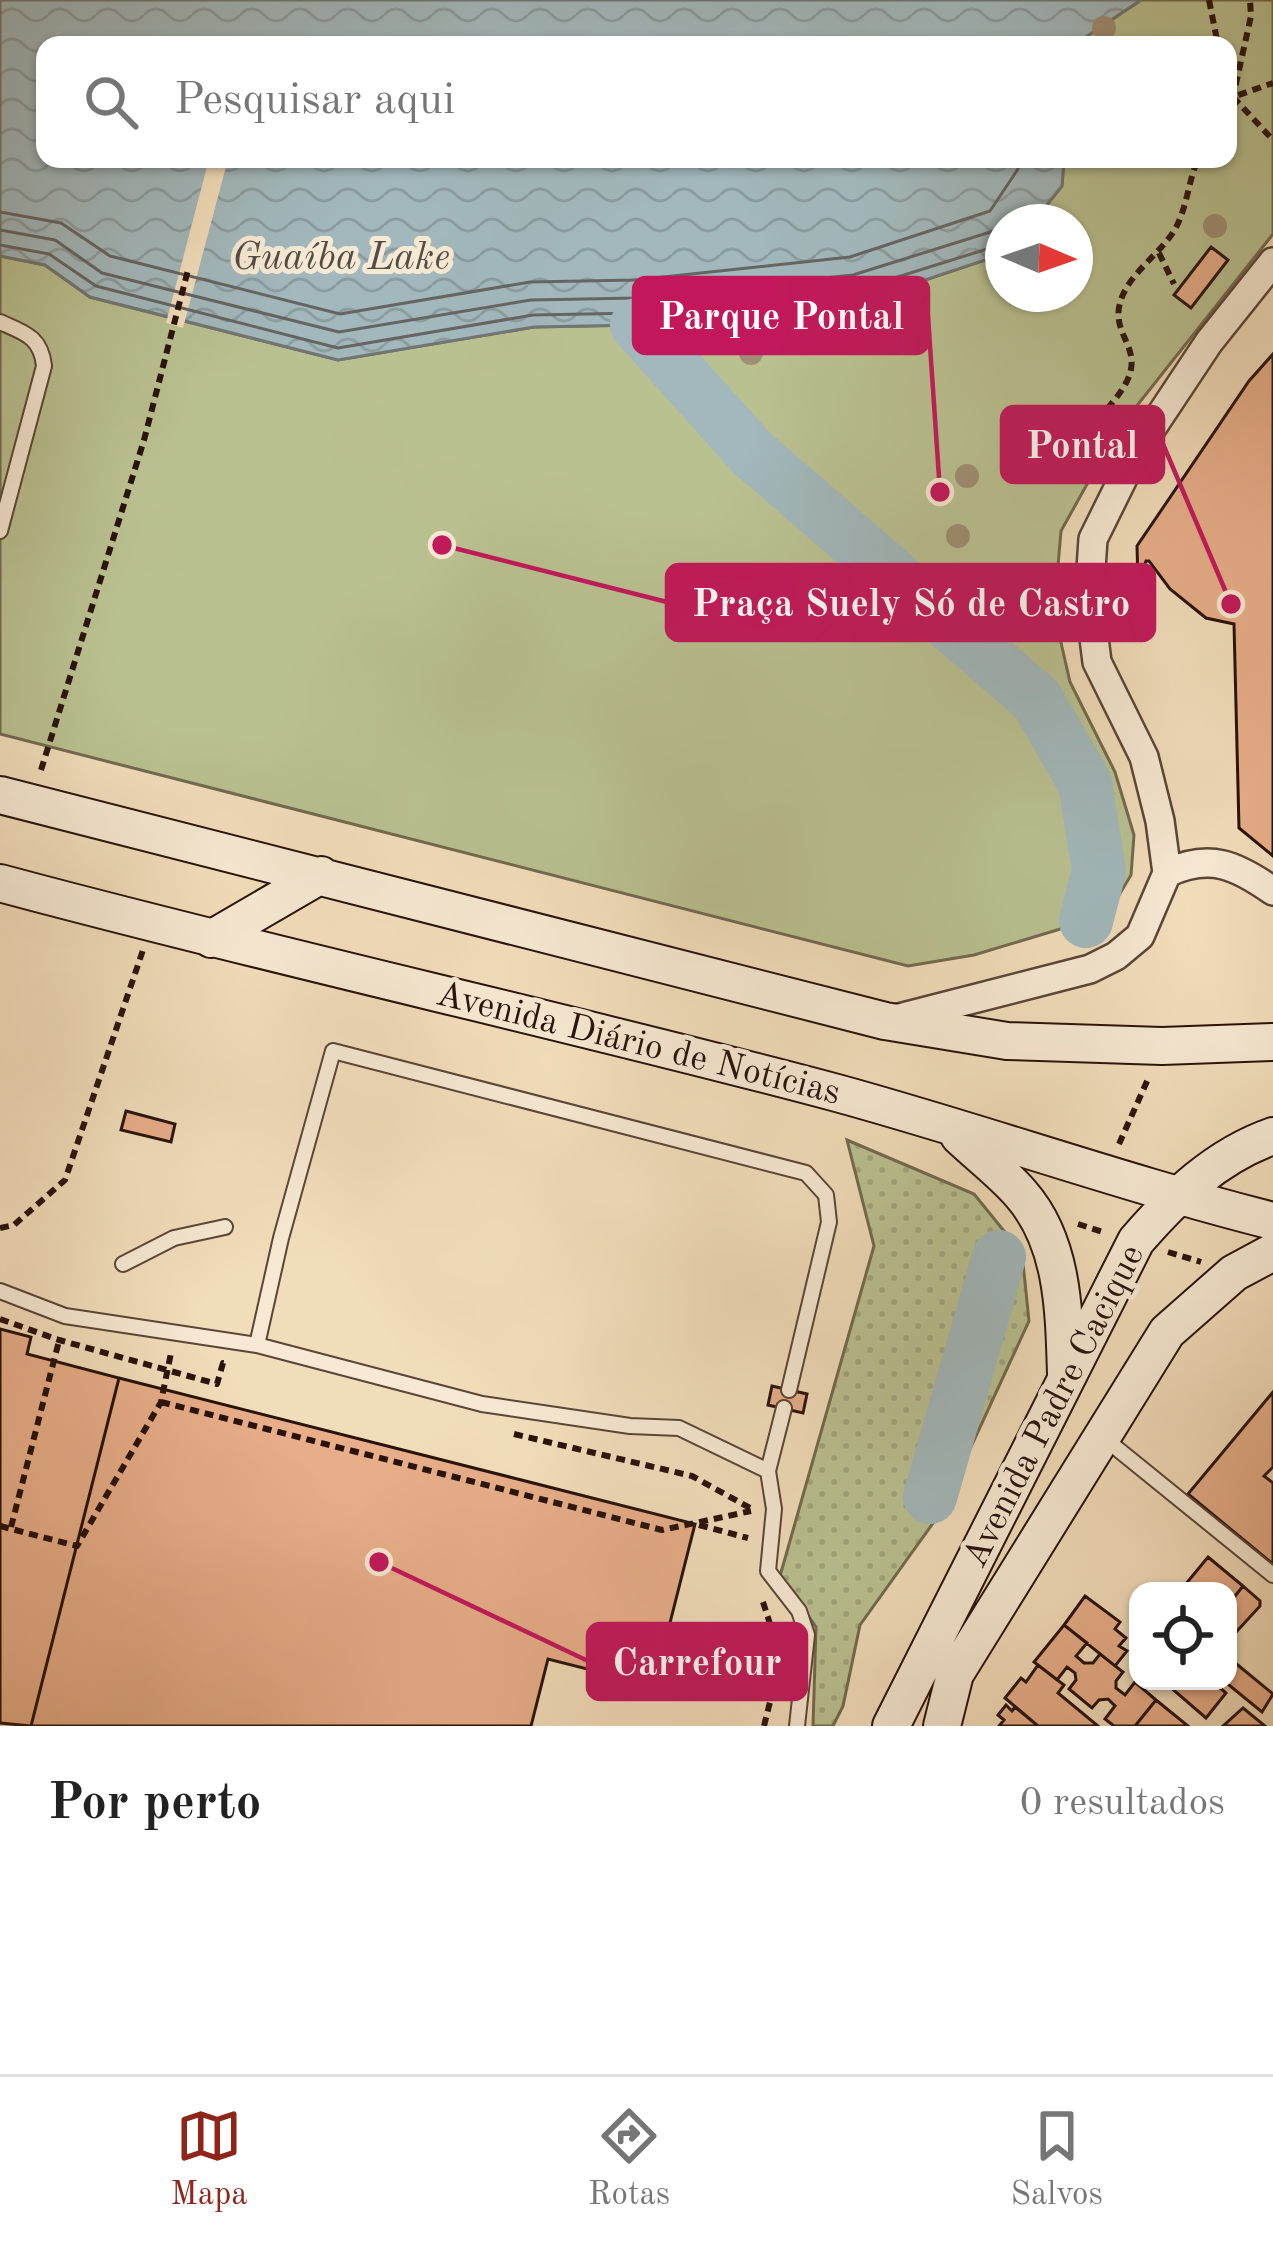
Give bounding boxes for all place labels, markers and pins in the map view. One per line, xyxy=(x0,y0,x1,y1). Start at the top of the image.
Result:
callout: Parque Pontal xyxy=(634,278,928,353)
callout: Pontal xyxy=(1002,407,1163,482)
callout: Praça Suely Só de Castro xyxy=(667,565,1154,640)
callout: Carrefour xyxy=(588,1624,806,1699)

